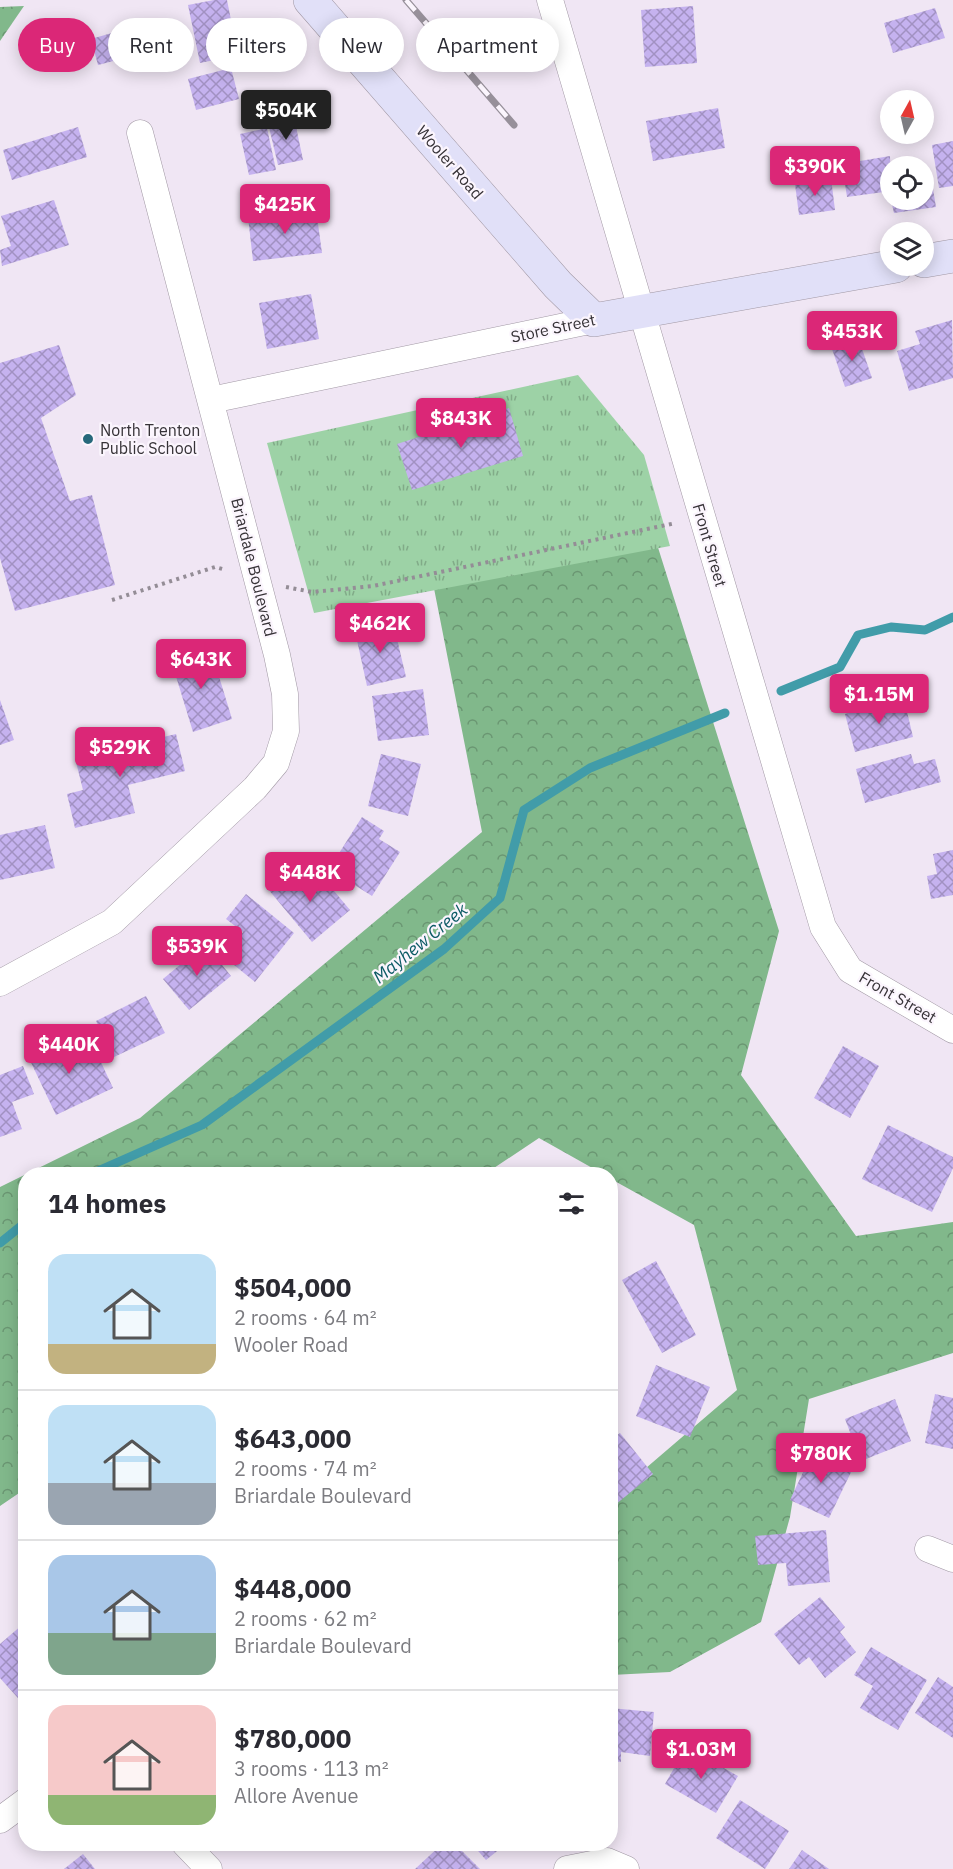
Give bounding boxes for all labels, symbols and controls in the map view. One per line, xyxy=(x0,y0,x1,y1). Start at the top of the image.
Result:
chip: Buy xyxy=(18,18,96,72)
chip: Rent xyxy=(108,18,194,72)
chip: Filters xyxy=(206,18,307,72)
chip: New xyxy=(319,18,404,72)
chip: Apartment xyxy=(416,18,559,72)
pin: $504K xyxy=(244,90,328,141)
north arrow xyxy=(880,90,934,144)
map controls xyxy=(880,90,934,276)
text: $504K xyxy=(255,96,317,123)
street label: Wooler Road xyxy=(412,121,488,203)
pin: $390K xyxy=(773,146,857,197)
text: $390K xyxy=(784,152,846,179)
button: locate xyxy=(880,156,934,210)
pin: $425K xyxy=(243,184,327,235)
text: $425K xyxy=(254,190,316,217)
button: layers xyxy=(880,222,934,276)
street label: Store Street xyxy=(509,309,597,347)
pin: $453K xyxy=(810,311,894,362)
text: $453K xyxy=(821,317,883,344)
pin: $843K xyxy=(419,398,503,449)
text: $843K xyxy=(430,404,492,431)
place label: North Trenton Public School xyxy=(100,420,200,458)
marker: North Trenton Public School xyxy=(81,432,95,446)
street label: Briardale Boulevard xyxy=(227,496,281,638)
street label: Front Street xyxy=(689,501,731,589)
pin: $462K xyxy=(338,603,422,654)
text: $462K xyxy=(349,609,411,636)
pin: $643K xyxy=(159,639,243,690)
text: $643K xyxy=(170,645,232,672)
pin: $1.15M xyxy=(830,674,928,725)
text: $1.15M xyxy=(844,680,914,707)
pin: $529K xyxy=(78,727,162,778)
text: $529K xyxy=(89,733,151,760)
pin: $448K xyxy=(268,852,352,903)
text: $448K xyxy=(279,858,341,885)
water label: Mayhew Creek xyxy=(368,897,473,988)
pin: $539K xyxy=(155,926,239,977)
text: $539K xyxy=(166,932,228,959)
street label: Front Street xyxy=(856,967,940,1027)
pin: $440K xyxy=(27,1024,111,1075)
text: $440K xyxy=(38,1030,100,1057)
text: 14 homes xyxy=(48,1186,166,1220)
icon: filters xyxy=(555,1187,588,1220)
text: $504,000 xyxy=(234,1270,351,1304)
icon: home xyxy=(96,1278,168,1350)
text: 2 rooms · 64 m² xyxy=(234,1304,377,1331)
text: Wooler Road xyxy=(234,1331,348,1358)
text: $643,000 xyxy=(234,1421,351,1455)
icon: home xyxy=(96,1429,168,1501)
pin: $780K xyxy=(779,1433,863,1484)
text: $780K xyxy=(790,1439,852,1466)
text: 2 rooms · 74 m² xyxy=(234,1455,377,1482)
text: Briardale Boulevard xyxy=(234,1482,412,1509)
text: $448,000 xyxy=(234,1571,351,1605)
icon: home xyxy=(96,1579,168,1651)
text: 2 rooms · 62 m² xyxy=(234,1605,377,1632)
text: Briardale Boulevard xyxy=(234,1632,412,1659)
text: $780,000 xyxy=(234,1721,351,1755)
icon: home xyxy=(96,1729,168,1801)
pin: $1.03M xyxy=(652,1729,750,1780)
text: $1.03M xyxy=(666,1735,736,1762)
text: 3 rooms · 113 m² xyxy=(234,1755,389,1782)
text: Allore Avenue xyxy=(234,1782,359,1809)

